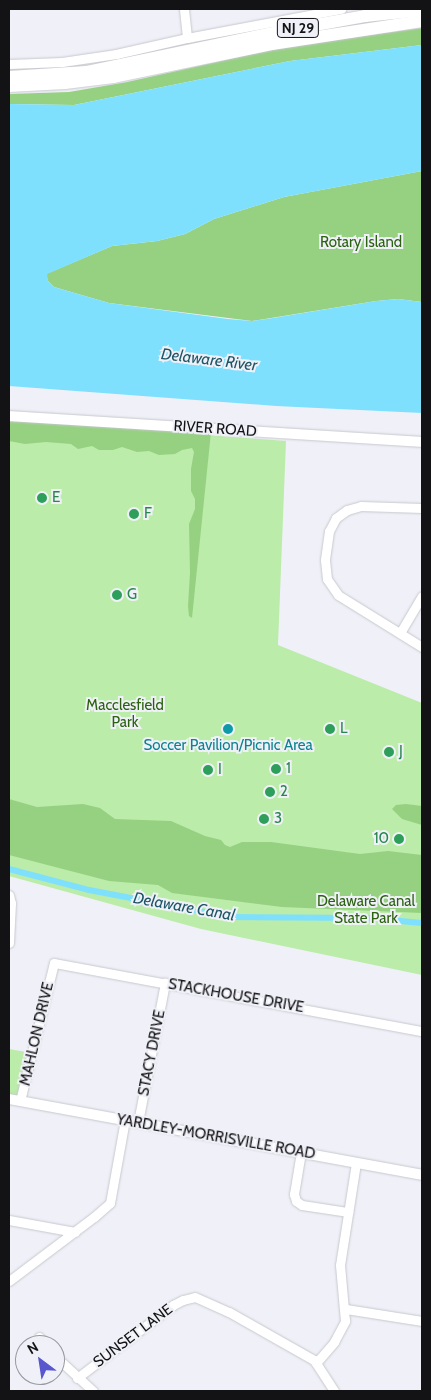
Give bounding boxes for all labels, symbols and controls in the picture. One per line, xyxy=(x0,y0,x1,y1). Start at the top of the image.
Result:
road number: NJ 29 xyxy=(277,16,319,40)
park label: Rotary Island xyxy=(320,234,402,252)
water label: Delaware River xyxy=(160,345,258,375)
street label: RIVER ROAD xyxy=(173,417,257,441)
place label: E xyxy=(52,489,60,507)
marker: E xyxy=(36,492,48,504)
place label: F xyxy=(144,505,152,523)
marker: F xyxy=(128,508,140,520)
place label: G xyxy=(127,586,137,604)
marker: G xyxy=(111,589,123,601)
park label: Macclesfield Park xyxy=(86,696,164,731)
place label: L xyxy=(340,720,348,738)
marker: Soccer Pavilion/Picnic Area xyxy=(222,723,234,735)
marker: L xyxy=(324,723,336,735)
place label: Soccer Pavilion/Picnic Area xyxy=(143,737,313,755)
place label: J xyxy=(399,743,403,761)
marker: J xyxy=(383,746,395,758)
place label: 1 xyxy=(286,760,291,778)
place label: I xyxy=(218,761,222,779)
marker: 1 xyxy=(270,763,282,775)
marker: I xyxy=(202,764,214,776)
place label: 2 xyxy=(280,783,288,801)
marker: 2 xyxy=(264,786,276,798)
place label: 3 xyxy=(274,810,282,828)
marker: 3 xyxy=(258,813,270,825)
place label: 10 xyxy=(374,830,389,848)
marker: 10 xyxy=(393,833,405,845)
water label: Delaware Canal xyxy=(132,889,236,925)
park label: Delaware Canal State Park xyxy=(317,892,415,927)
street label: STACKHOUSE DRIVE xyxy=(167,975,305,1017)
street label: MAHLON DRIVE xyxy=(16,980,58,1088)
street label: STACY DRIVE xyxy=(135,1008,169,1098)
street label: YARDLEY-MORRISVILLE ROAD xyxy=(115,1111,317,1163)
street label: SUNSET LANE xyxy=(90,1300,176,1372)
north arrow xyxy=(15,1335,65,1385)
text: N xyxy=(24,1338,42,1358)

